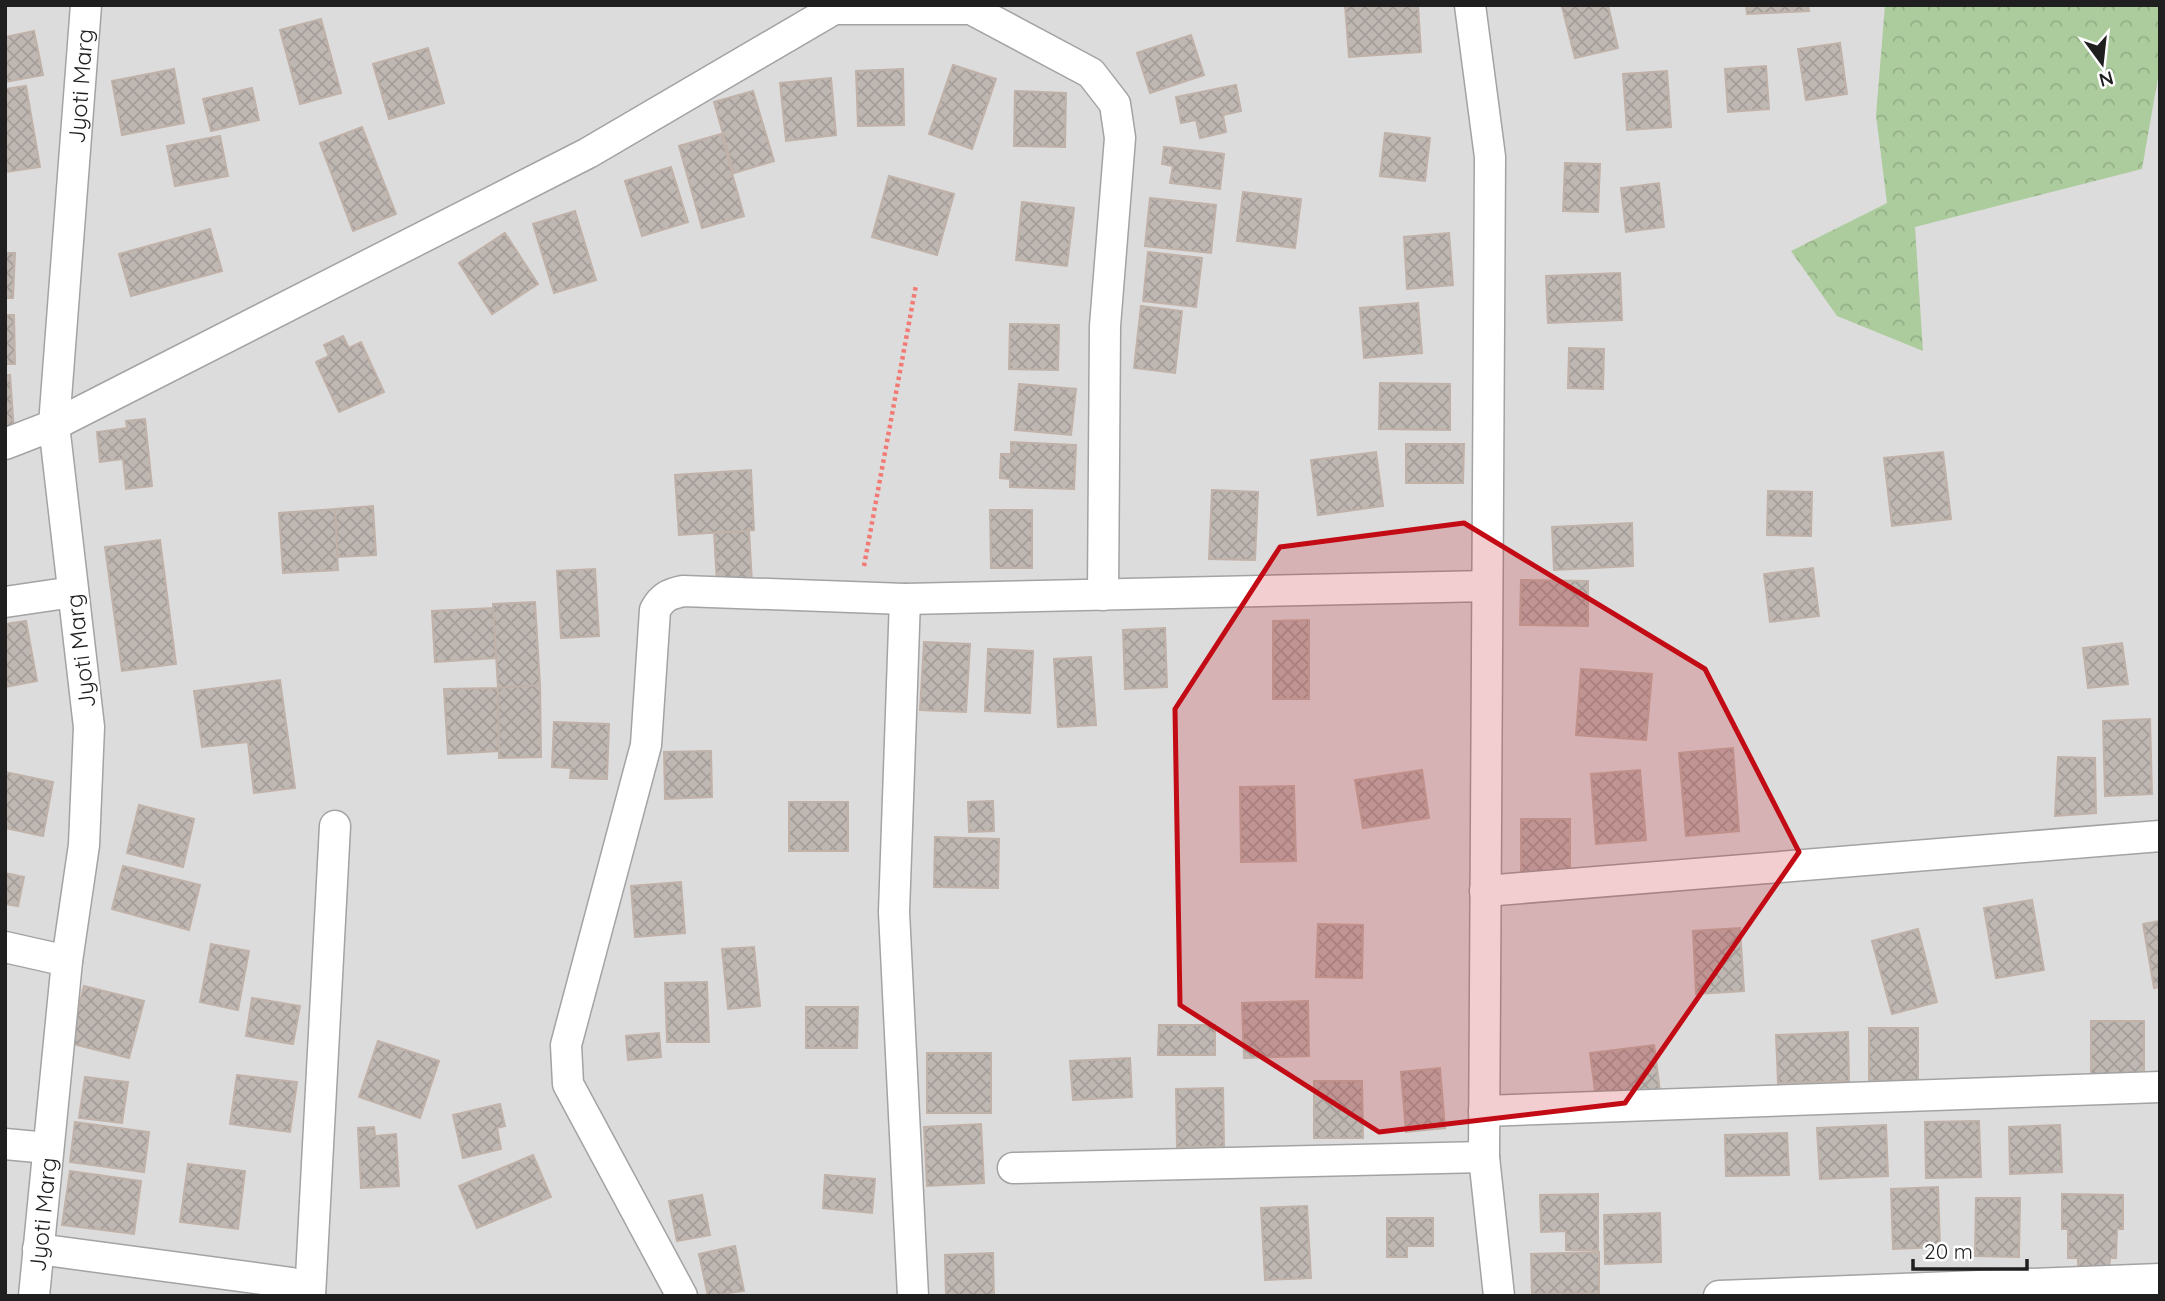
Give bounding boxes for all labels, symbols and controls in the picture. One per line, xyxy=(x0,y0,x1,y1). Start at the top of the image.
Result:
street label: Jyoti Marg xyxy=(61,28,99,144)
north arrow xyxy=(2067,28,2137,98)
text: N xyxy=(2097,66,2116,93)
street label: Jyoti Marg xyxy=(59,592,101,710)
street label: Jyoti Marg xyxy=(22,1156,62,1273)
scale bar xyxy=(1913,1228,2027,1272)
text: 20 m xyxy=(1924,1238,1973,1264)

